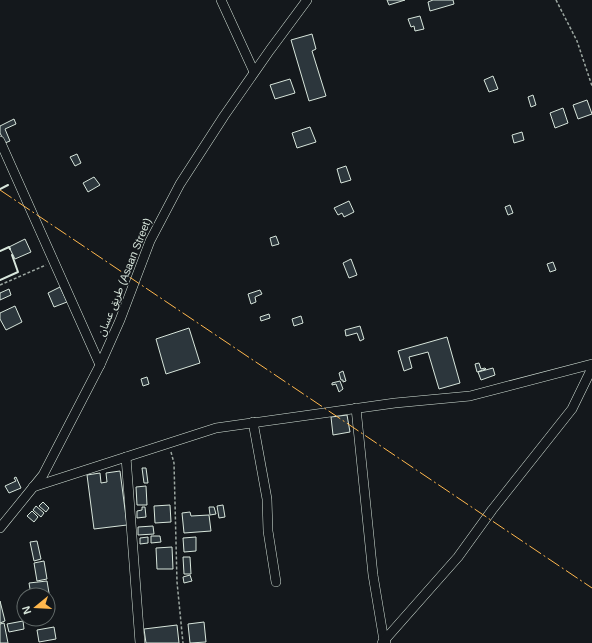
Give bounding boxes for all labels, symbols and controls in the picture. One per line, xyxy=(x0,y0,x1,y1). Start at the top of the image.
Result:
street label: طريق عسان (Asaan Street) xyxy=(95,216,154,338)
north arrow xyxy=(16,587,56,627)
text: N xyxy=(20,604,33,616)

